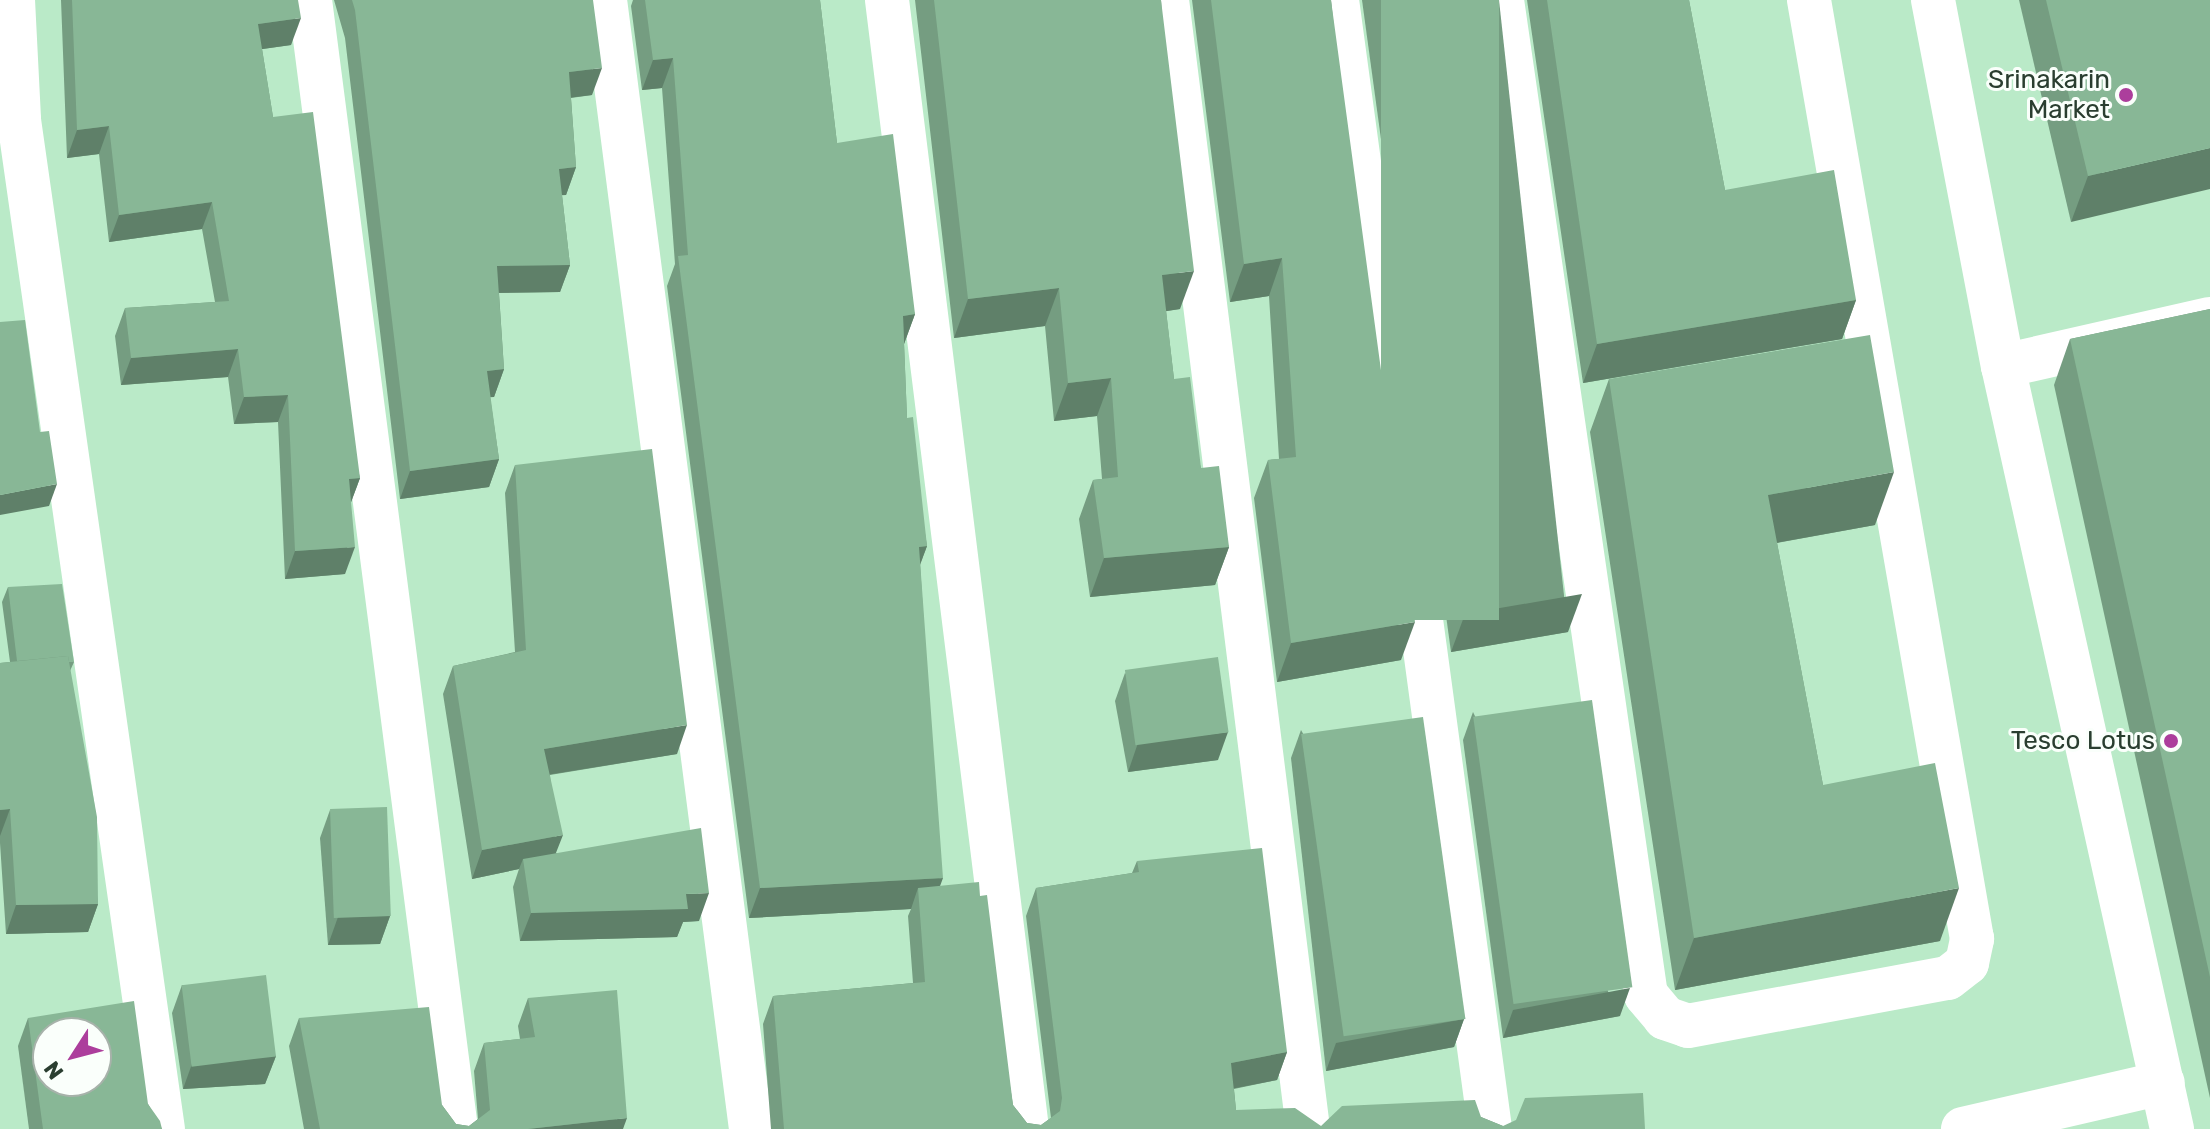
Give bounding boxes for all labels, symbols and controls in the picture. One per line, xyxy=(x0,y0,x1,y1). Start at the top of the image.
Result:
place label: Srinakarin Market xyxy=(1988,64,2110,126)
marker: Srinakarin Market xyxy=(2117,86,2135,104)
place label: Tesco Lotus xyxy=(2011,725,2155,757)
marker: Tesco Lotus xyxy=(2162,732,2180,750)
north arrow xyxy=(32,1017,112,1097)
text: N xyxy=(38,1056,69,1085)

